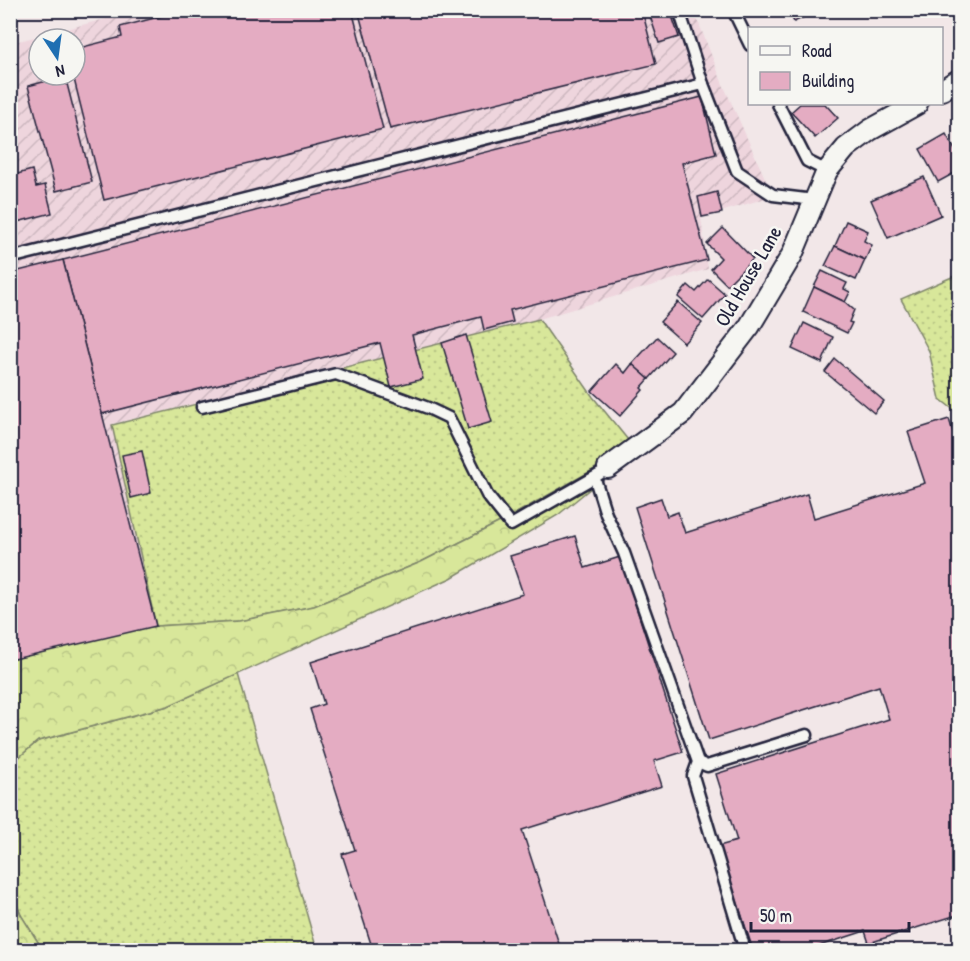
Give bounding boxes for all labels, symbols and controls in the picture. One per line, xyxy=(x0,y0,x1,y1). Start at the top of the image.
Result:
north arrow xyxy=(27,27,87,87)
legend xyxy=(748,27,943,105)
text: Road xyxy=(802,38,832,63)
text: N xyxy=(53,60,67,83)
text: Building xyxy=(802,68,854,93)
street label: Old House Lane xyxy=(707,220,789,332)
scale bar xyxy=(751,895,908,933)
text: 50 m xyxy=(760,903,792,928)

